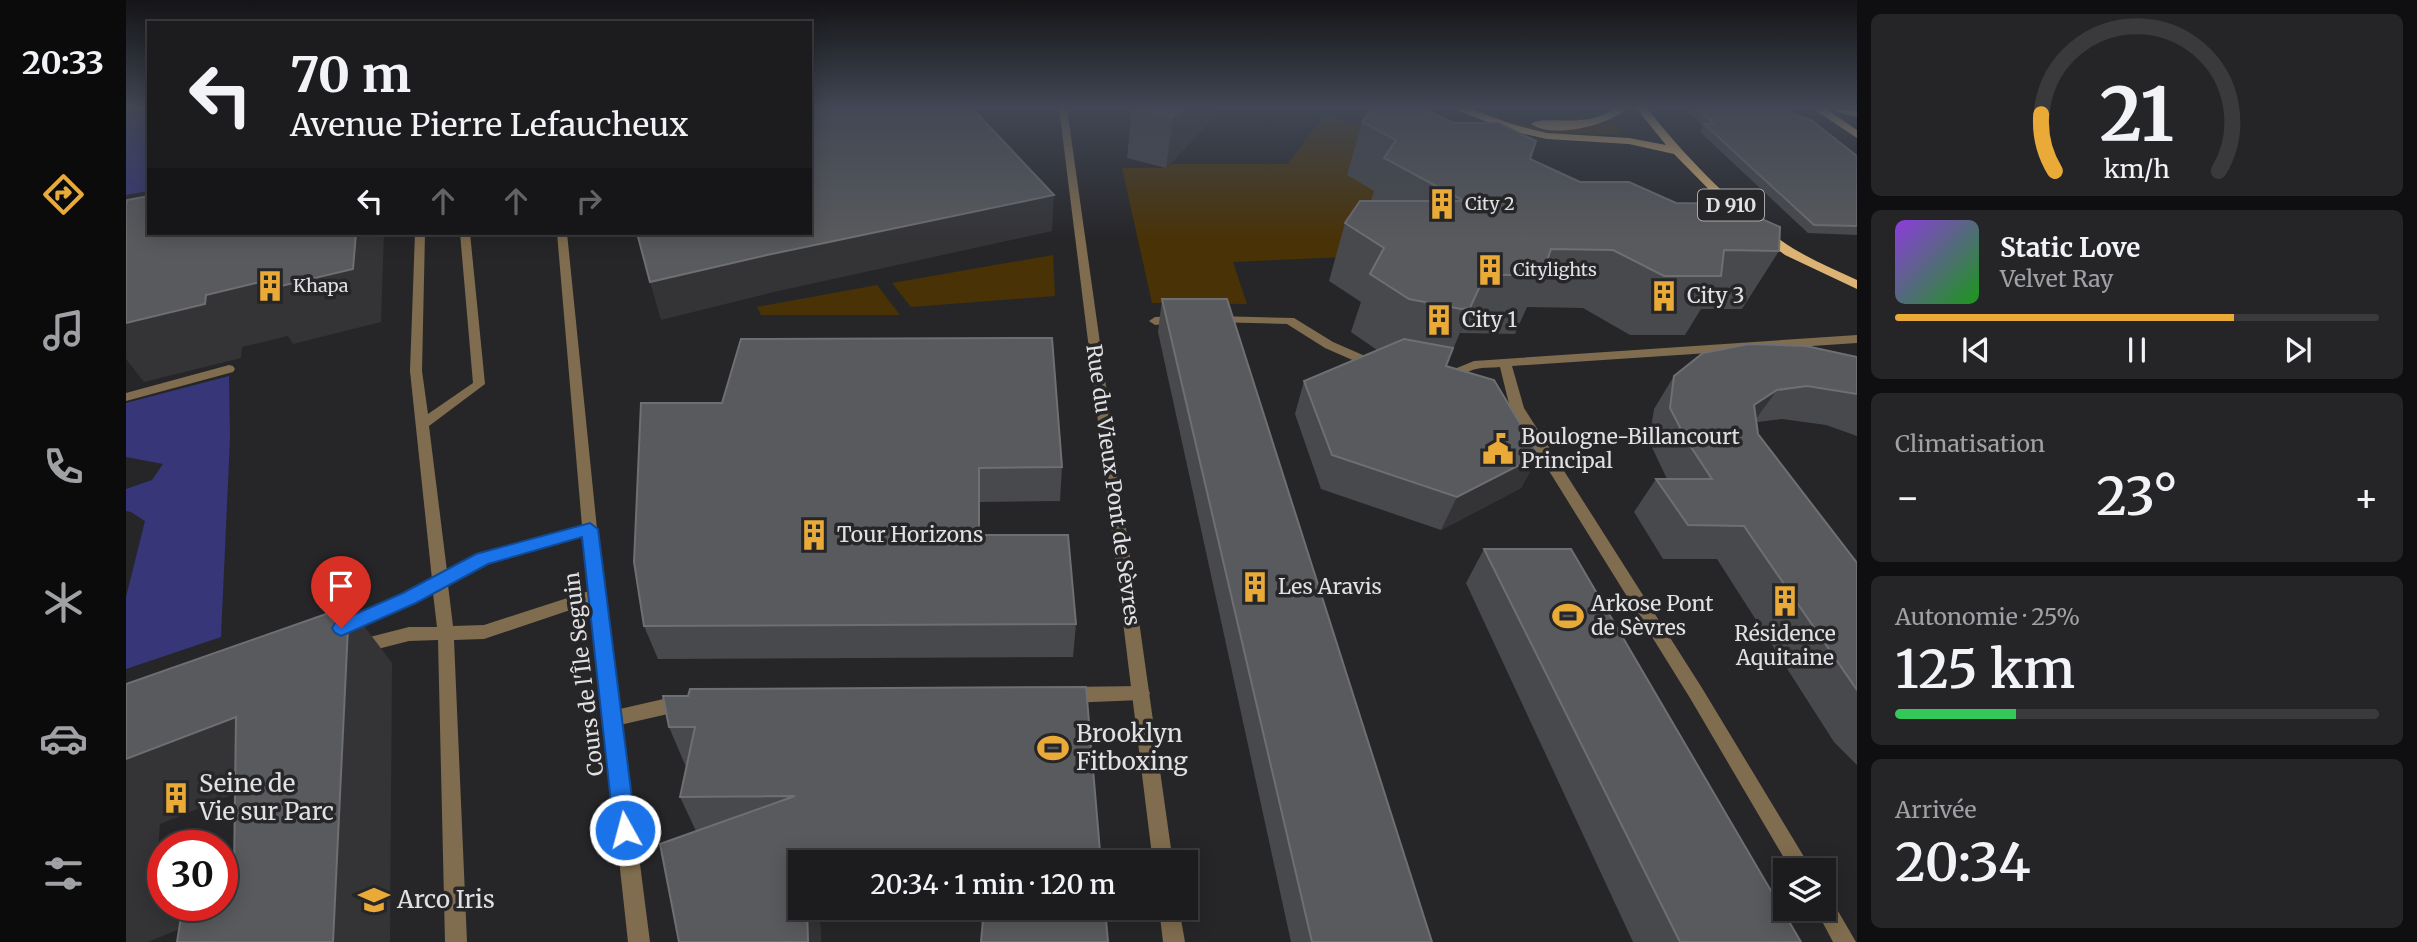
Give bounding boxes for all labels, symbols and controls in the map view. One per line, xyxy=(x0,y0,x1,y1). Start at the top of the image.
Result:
text: 20:33 xyxy=(22,43,104,83)
text: 70 m xyxy=(290,44,411,105)
icon: left xyxy=(175,49,266,140)
text: 21 xyxy=(2100,69,2174,161)
text: Avenue Pierre Lefaucheux xyxy=(290,105,688,145)
text: km/h xyxy=(2104,153,2170,185)
icon: directions xyxy=(39,170,88,219)
icon: left xyxy=(351,182,389,220)
icon: ahead xyxy=(424,182,462,220)
icon: ahead xyxy=(497,182,535,220)
icon: right xyxy=(570,182,608,220)
building icon: City 2 xyxy=(1425,187,1459,221)
road number: D 910 xyxy=(1698,190,1764,220)
place label: City 2 xyxy=(1465,192,1515,215)
text: Static Love xyxy=(2000,231,2140,264)
building icon: Citylights xyxy=(1473,253,1507,287)
place label: Citylights xyxy=(1513,258,1597,281)
text: Velvet Ray xyxy=(2000,264,2113,293)
building icon: Khapa xyxy=(253,269,287,303)
place label: Khapa xyxy=(293,274,349,297)
building icon: City 3 xyxy=(1647,279,1681,313)
place label: City 3 xyxy=(1687,282,1744,309)
building icon: City 1 xyxy=(1422,303,1456,337)
icon: music xyxy=(39,306,88,355)
place label: City 1 xyxy=(1462,306,1517,333)
icon: previous xyxy=(1957,331,1995,369)
icon: pause xyxy=(2118,331,2156,369)
icon: next xyxy=(2279,331,2317,369)
street label: Rue du Vieux Pont de Sèvres xyxy=(1080,343,1147,627)
place label: Boulogne-Billancourt Principal xyxy=(1521,423,1740,474)
text: Climatisation xyxy=(1895,429,2045,458)
public building icon: Boulogne-Billancourt Principal xyxy=(1481,432,1515,466)
icon: phone xyxy=(39,442,88,491)
text: 23° xyxy=(2096,464,2178,529)
text: − xyxy=(1895,474,1920,521)
text: + xyxy=(2354,474,2379,521)
building icon: Tour Horizons xyxy=(797,518,831,552)
place label: Tour Horizons xyxy=(837,521,983,548)
pin xyxy=(311,556,371,628)
icon: arrive xyxy=(322,567,360,605)
building icon: Les Aravis xyxy=(1238,570,1272,604)
street label: Cours de l'Île Seguin xyxy=(558,571,609,778)
place label: Les Aravis xyxy=(1278,573,1382,600)
icon: climate xyxy=(39,578,88,627)
building icon: Résidence Aquitaine xyxy=(1768,584,1802,618)
place label: Arkose Pont de Sèvres xyxy=(1590,590,1713,641)
sports icon: Arkose Pont de Sèvres xyxy=(1551,599,1585,633)
text: Autonomie · 25% xyxy=(1895,602,2080,631)
place label: Résidence Aquitaine xyxy=(1734,620,1836,671)
text: 125 km xyxy=(1895,637,2075,702)
icon: car xyxy=(39,714,88,763)
place label: Brooklyn Fitboxing xyxy=(1076,718,1188,777)
sports icon: Brooklyn Fitboxing xyxy=(1036,731,1070,765)
place label: Seine de Vie sur Parc xyxy=(198,768,334,827)
building icon: Seine de Vie sur Parc xyxy=(159,781,193,815)
position arrow xyxy=(588,793,662,867)
text: Arrivée xyxy=(1895,795,1977,824)
speed limit sign: 30 xyxy=(147,830,238,921)
text: 20:34 xyxy=(1895,830,2031,895)
icon: filters xyxy=(39,849,88,898)
map controls xyxy=(1773,858,1836,921)
button: layers xyxy=(1773,858,1836,921)
text: 20:34 · 1 min · 120 m xyxy=(871,868,1115,901)
school or university icon: Arco Iris xyxy=(357,883,391,917)
place label: Arco Iris xyxy=(396,884,495,915)

